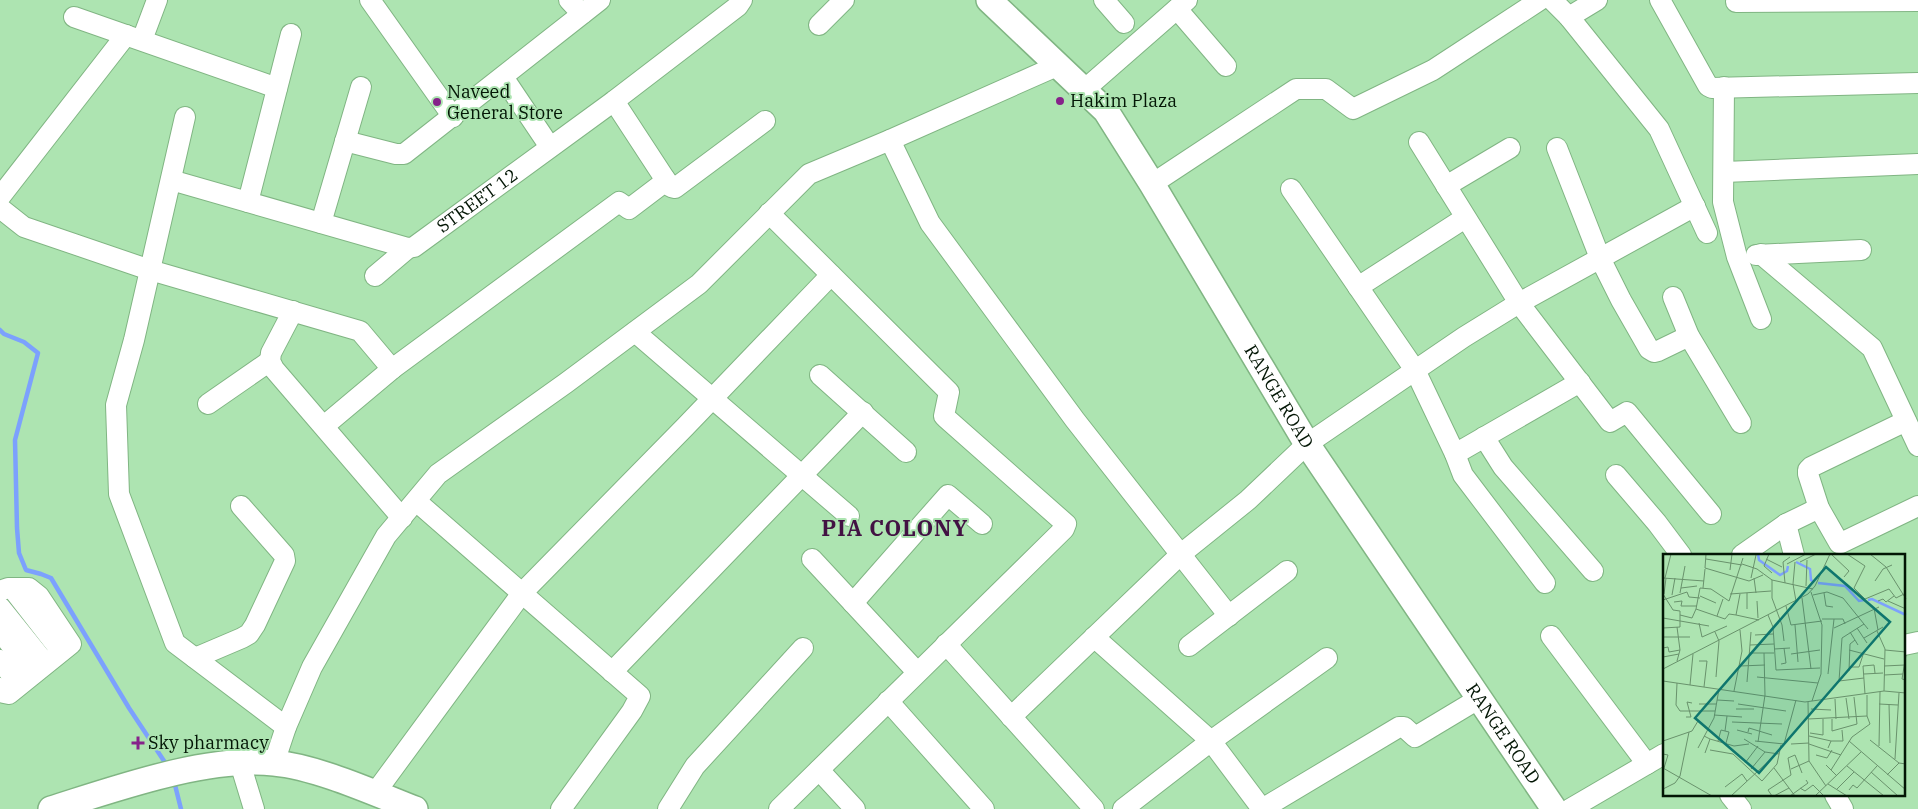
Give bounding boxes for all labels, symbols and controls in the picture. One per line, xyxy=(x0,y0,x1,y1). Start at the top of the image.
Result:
place label: Naveed General Store xyxy=(447,80,563,124)
place label: Hakim Plaza xyxy=(1070,89,1177,112)
marker: Hakim Plaza xyxy=(1054,95,1066,107)
marker: Naveed General Store xyxy=(431,96,443,108)
street label: STREET 12 xyxy=(432,163,522,238)
street label: RANGE ROAD xyxy=(1239,340,1319,452)
district label: PIA COLONY xyxy=(821,513,969,542)
inset map xyxy=(1663,554,1906,796)
street label: RANGE ROAD xyxy=(1461,679,1546,788)
place label: Sky pharmacy xyxy=(148,731,269,754)
marker: Sky pharmacy xyxy=(132,737,144,749)

